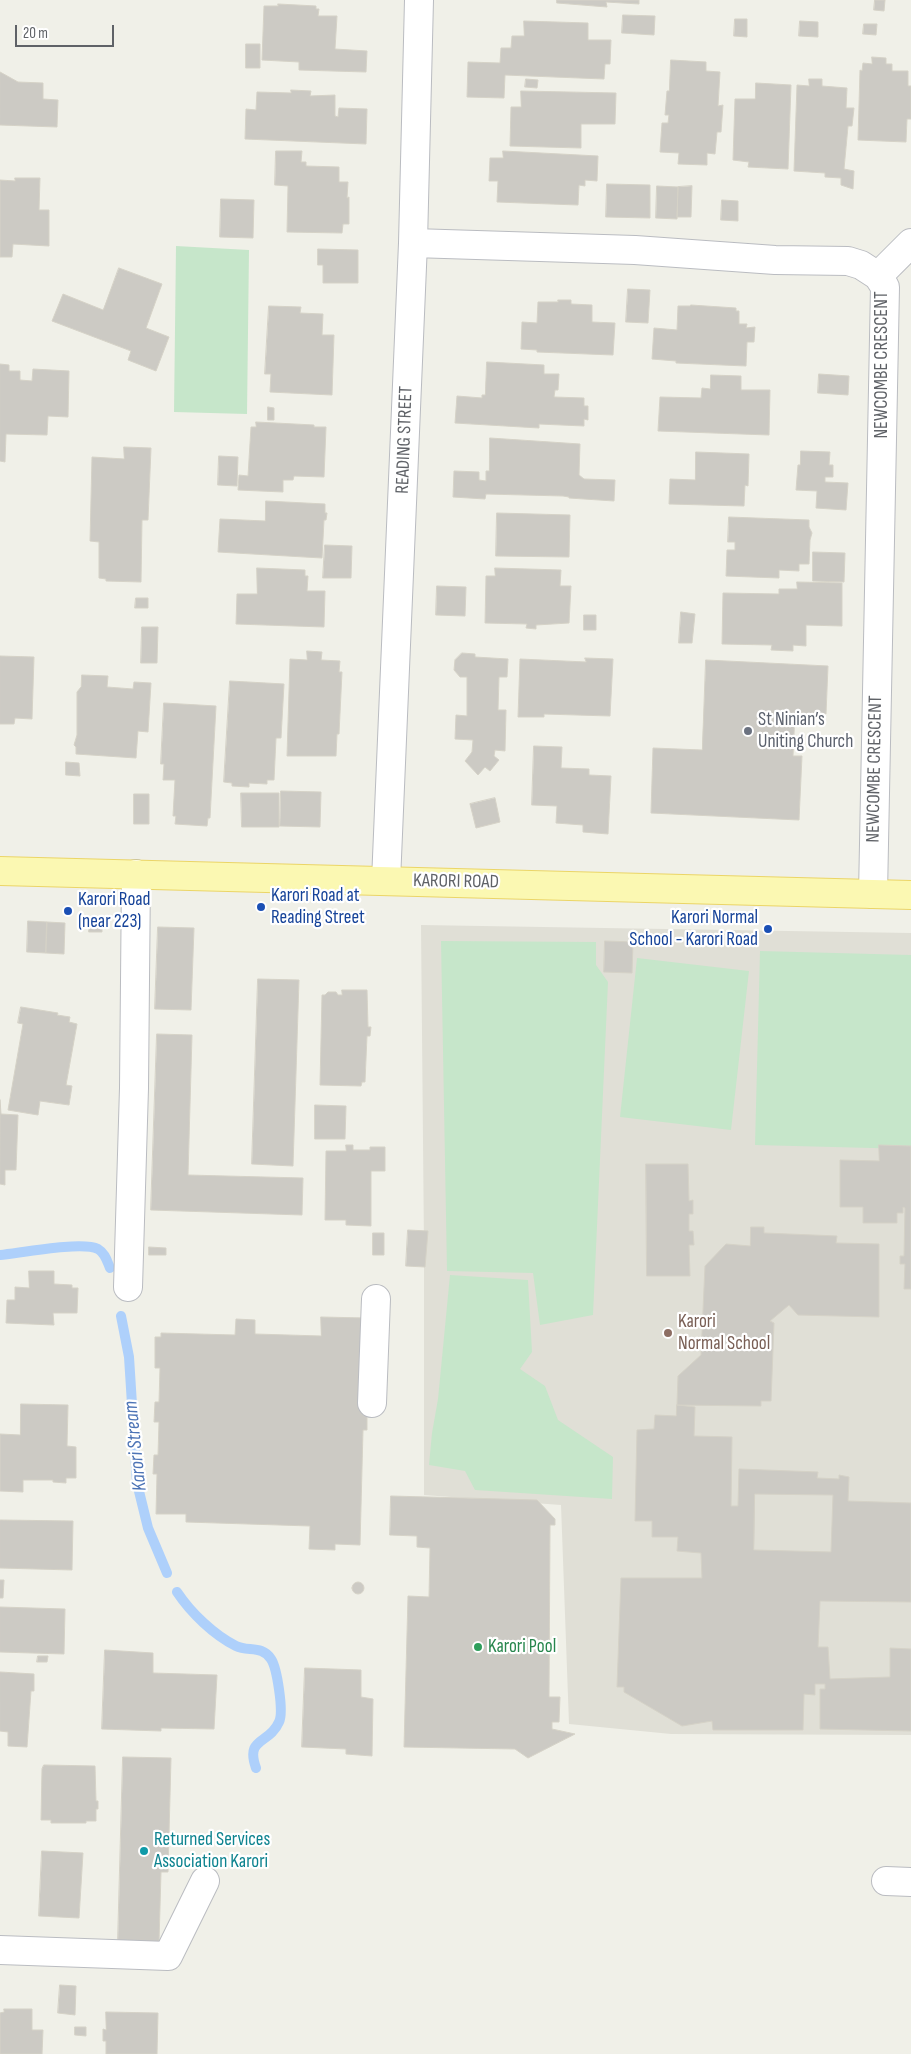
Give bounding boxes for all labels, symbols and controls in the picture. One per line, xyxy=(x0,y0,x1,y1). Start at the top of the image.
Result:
scale bar xyxy=(18,15,116,47)
text: 20 m xyxy=(23,24,48,43)
street label: NEWCOMBE CRESCENT xyxy=(871,291,893,439)
street label: READING STREET xyxy=(392,386,418,494)
street label: NEWCOMBE CRESCENT xyxy=(862,695,888,843)
place label: St Ninian’s Uniting Church xyxy=(758,709,853,753)
marker: St Ninian’s Uniting Church xyxy=(742,725,754,737)
street label: KARORI ROAD xyxy=(413,870,499,894)
place label: Karori Road at Reading Street xyxy=(271,885,365,929)
place label: Karori Road (near 223) xyxy=(78,889,151,933)
marker: Karori Road at Reading Street xyxy=(255,901,267,913)
marker: Karori Road (near 223) xyxy=(62,905,74,917)
place label: Karori Normal School - Karori Road xyxy=(629,907,758,951)
marker: Karori Normal School - Karori Road xyxy=(762,923,774,935)
place label: Karori Normal School xyxy=(678,1311,770,1355)
marker: Karori Normal School xyxy=(662,1327,674,1339)
water label: Karori Stream xyxy=(119,1400,153,1492)
place label: Karori Pool xyxy=(488,1636,556,1658)
marker: Karori Pool xyxy=(472,1641,484,1653)
place label: Returned Services Association Karori xyxy=(154,1829,270,1873)
marker: Returned Services Association Karori xyxy=(138,1845,150,1857)

